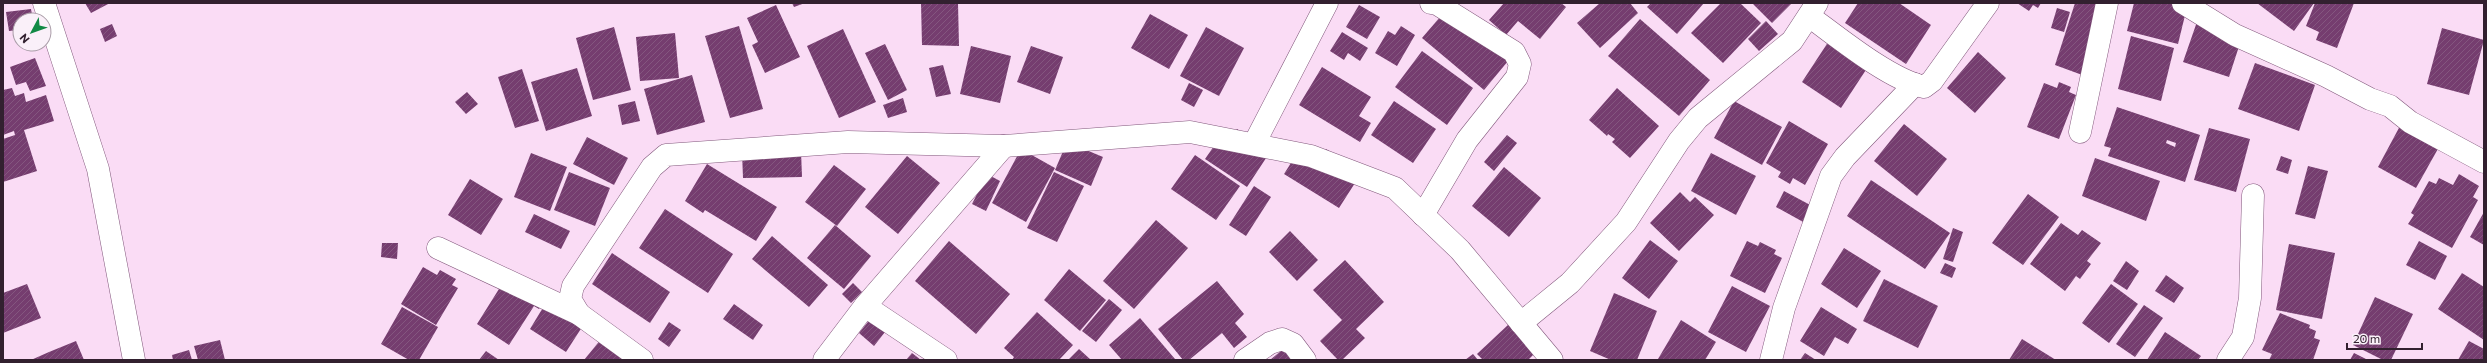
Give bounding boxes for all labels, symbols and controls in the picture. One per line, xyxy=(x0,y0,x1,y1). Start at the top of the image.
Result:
north arrow xyxy=(12,12,52,52)
text: N xyxy=(16,32,32,46)
scale bar xyxy=(2347,325,2422,351)
text: 20 m xyxy=(2353,331,2380,345)

